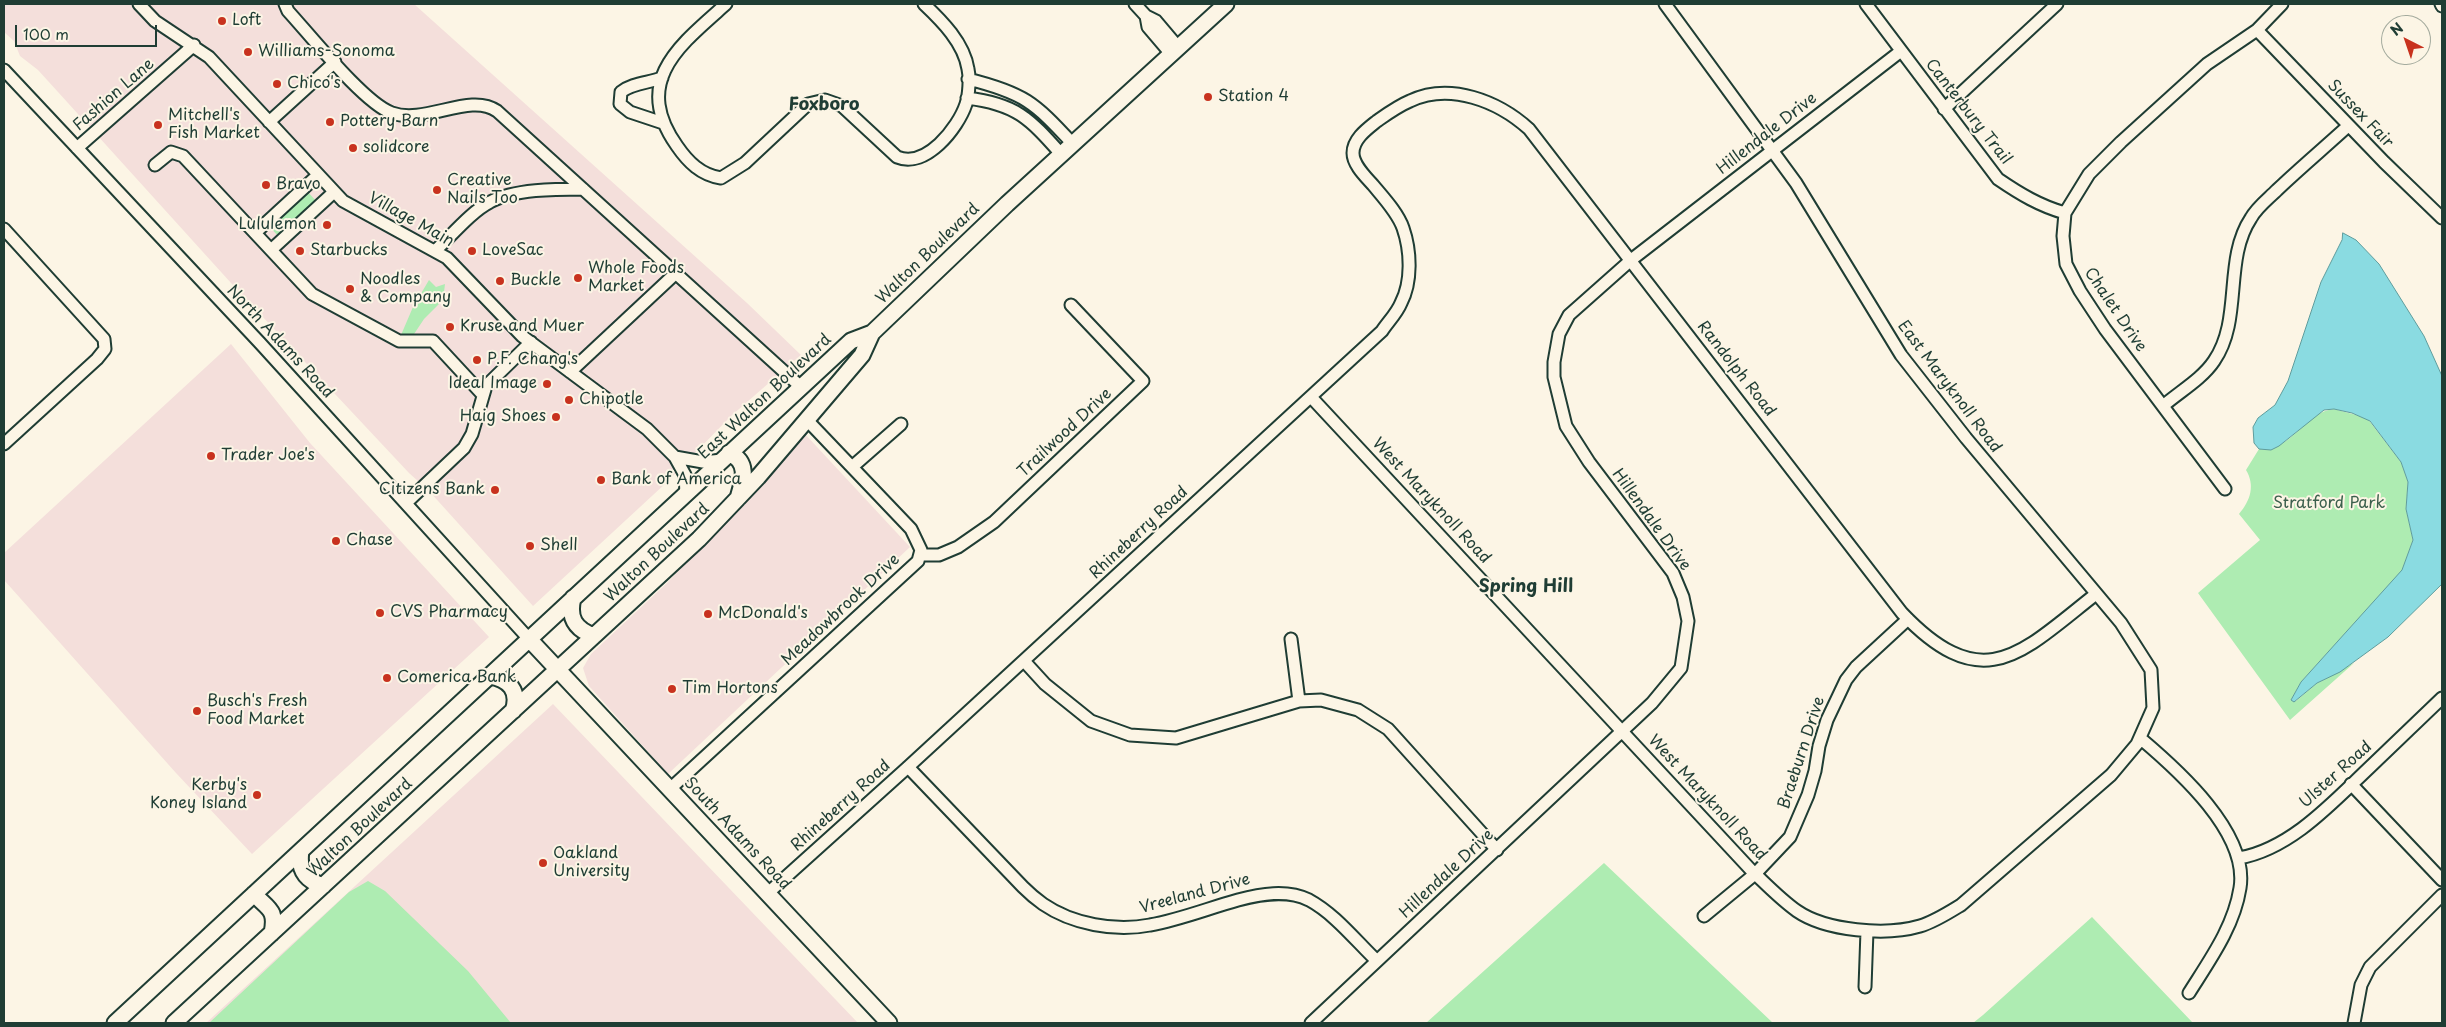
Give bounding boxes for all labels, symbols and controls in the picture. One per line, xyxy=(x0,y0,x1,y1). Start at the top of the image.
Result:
place label: Loft xyxy=(232,11,261,31)
scale bar xyxy=(18,15,160,47)
marker: Loft xyxy=(216,15,228,27)
north arrow xyxy=(2381,15,2431,65)
text: N xyxy=(2385,17,2408,41)
text: 100 m xyxy=(23,22,69,45)
place label: Williams-Sonoma xyxy=(258,42,395,62)
marker: Williams-Sonoma xyxy=(242,46,254,58)
street label: Fashion Lane xyxy=(70,55,158,135)
street label: Canterbury Trail xyxy=(1921,55,2015,169)
place label: Chico's xyxy=(287,74,341,94)
street label: Sussex Fair xyxy=(2323,76,2397,152)
marker: Chico's xyxy=(271,78,283,90)
place label: Station 4 xyxy=(1218,87,1289,107)
street label: Hillendale Drive xyxy=(1713,89,1821,179)
marker: Station 4 xyxy=(1202,91,1214,103)
district label: Foxboro xyxy=(788,94,860,116)
place label: Mitchell's Fish Market xyxy=(168,106,260,144)
place label: Pottery Barn xyxy=(340,112,438,132)
marker: Pottery Barn xyxy=(324,116,336,128)
marker: Mitchell's Fish Market xyxy=(152,119,164,131)
place label: solidcore xyxy=(363,138,429,158)
marker: solidcore xyxy=(347,142,359,154)
place label: Creative Nails Too xyxy=(447,171,518,209)
place label: Bravo xyxy=(276,175,321,195)
marker: Bravo xyxy=(260,179,272,191)
marker: Creative Nails Too xyxy=(431,184,443,196)
street label: Village Main xyxy=(365,189,457,251)
street label: Walton Boulevard xyxy=(872,200,984,308)
place label: Lululemon xyxy=(239,215,317,235)
marker: Lululemon xyxy=(321,219,333,231)
place label: Starbucks xyxy=(310,241,387,261)
place label: LoveSac xyxy=(482,241,543,261)
marker: Starbucks xyxy=(294,245,306,257)
marker: LoveSac xyxy=(466,245,478,257)
place label: Whole Foods Market xyxy=(588,259,684,297)
street label: Chalet Drive xyxy=(2080,264,2150,356)
place label: Noodles & Company xyxy=(360,270,451,308)
place label: Buckle xyxy=(510,271,561,291)
marker: Whole Foods Market xyxy=(572,272,584,284)
marker: Buckle xyxy=(494,275,506,287)
street label: North Adams Road xyxy=(223,281,337,403)
marker: Noodles & Company xyxy=(344,283,356,295)
place label: Kruse and Muer xyxy=(460,317,584,337)
street label: Randolph Road xyxy=(1693,317,1779,421)
street label: East Maryknoll Road xyxy=(1893,317,2005,457)
marker: Kruse and Muer xyxy=(444,321,456,333)
street label: East Walton Boulevard xyxy=(695,330,835,464)
place label: P.F. Chang's xyxy=(487,350,578,370)
marker: P.F. Chang's xyxy=(471,354,483,366)
place label: Ideal Image xyxy=(449,374,537,394)
marker: Ideal Image xyxy=(541,378,553,390)
street label: Trailwood Drive xyxy=(1014,385,1116,481)
place label: Chipotle xyxy=(579,390,644,410)
marker: Chipotle xyxy=(563,394,575,406)
place label: Haig Shoes xyxy=(460,407,546,427)
marker: Haig Shoes xyxy=(550,411,562,423)
street label: West Maryknoll Road xyxy=(1368,434,1494,568)
place label: Trader Joe's xyxy=(221,446,315,466)
marker: Trader Joe's xyxy=(205,450,217,462)
street label: Hillendale Drive xyxy=(1608,465,1694,575)
place label: Bank of America xyxy=(611,470,742,490)
marker: Bank of America xyxy=(595,474,607,486)
place label: Citizens Bank xyxy=(379,480,485,500)
street label: Rhineberry Road xyxy=(1086,483,1192,583)
marker: Citizens Bank xyxy=(489,484,501,496)
park label: Stratford Park xyxy=(2273,494,2385,514)
street label: Walton Boulevard xyxy=(601,499,713,607)
place label: Chase xyxy=(346,531,393,551)
marker: Chase xyxy=(330,535,342,547)
place label: Shell xyxy=(540,536,578,556)
marker: Shell xyxy=(524,540,536,552)
street label: Meadowbrook Drive xyxy=(778,550,904,670)
district label: Spring Hill xyxy=(1479,576,1573,598)
place label: CVS Pharmacy xyxy=(390,603,508,623)
place label: McDonald's xyxy=(718,604,808,624)
marker: CVS Pharmacy xyxy=(374,607,386,619)
marker: McDonald's xyxy=(702,608,714,620)
place label: Comerica Bank xyxy=(397,668,517,688)
marker: Comerica Bank xyxy=(381,672,393,684)
place label: Tim Hortons xyxy=(682,679,778,699)
marker: Tim Hortons xyxy=(666,683,678,695)
place label: Busch's Fresh Food Market xyxy=(207,692,308,730)
street label: Braeburn Drive xyxy=(1775,694,1829,812)
marker: Busch's Fresh Food Market xyxy=(191,705,203,717)
street label: West Maryknoll Road xyxy=(1644,731,1770,865)
street label: Ulster Road xyxy=(2296,738,2376,812)
street label: Rhineberry Road xyxy=(787,756,895,856)
street label: Walton Boulevard xyxy=(304,774,416,882)
street label: South Adams Road xyxy=(680,774,794,894)
place label: Kerby's Koney Island xyxy=(150,776,247,814)
marker: Kerby's Koney Island xyxy=(251,789,263,801)
street label: Hillendale Drive xyxy=(1396,826,1498,922)
place label: Oakland University xyxy=(553,844,630,882)
marker: Oakland University xyxy=(537,857,549,869)
street label: Vreeland Drive xyxy=(1138,870,1252,918)

